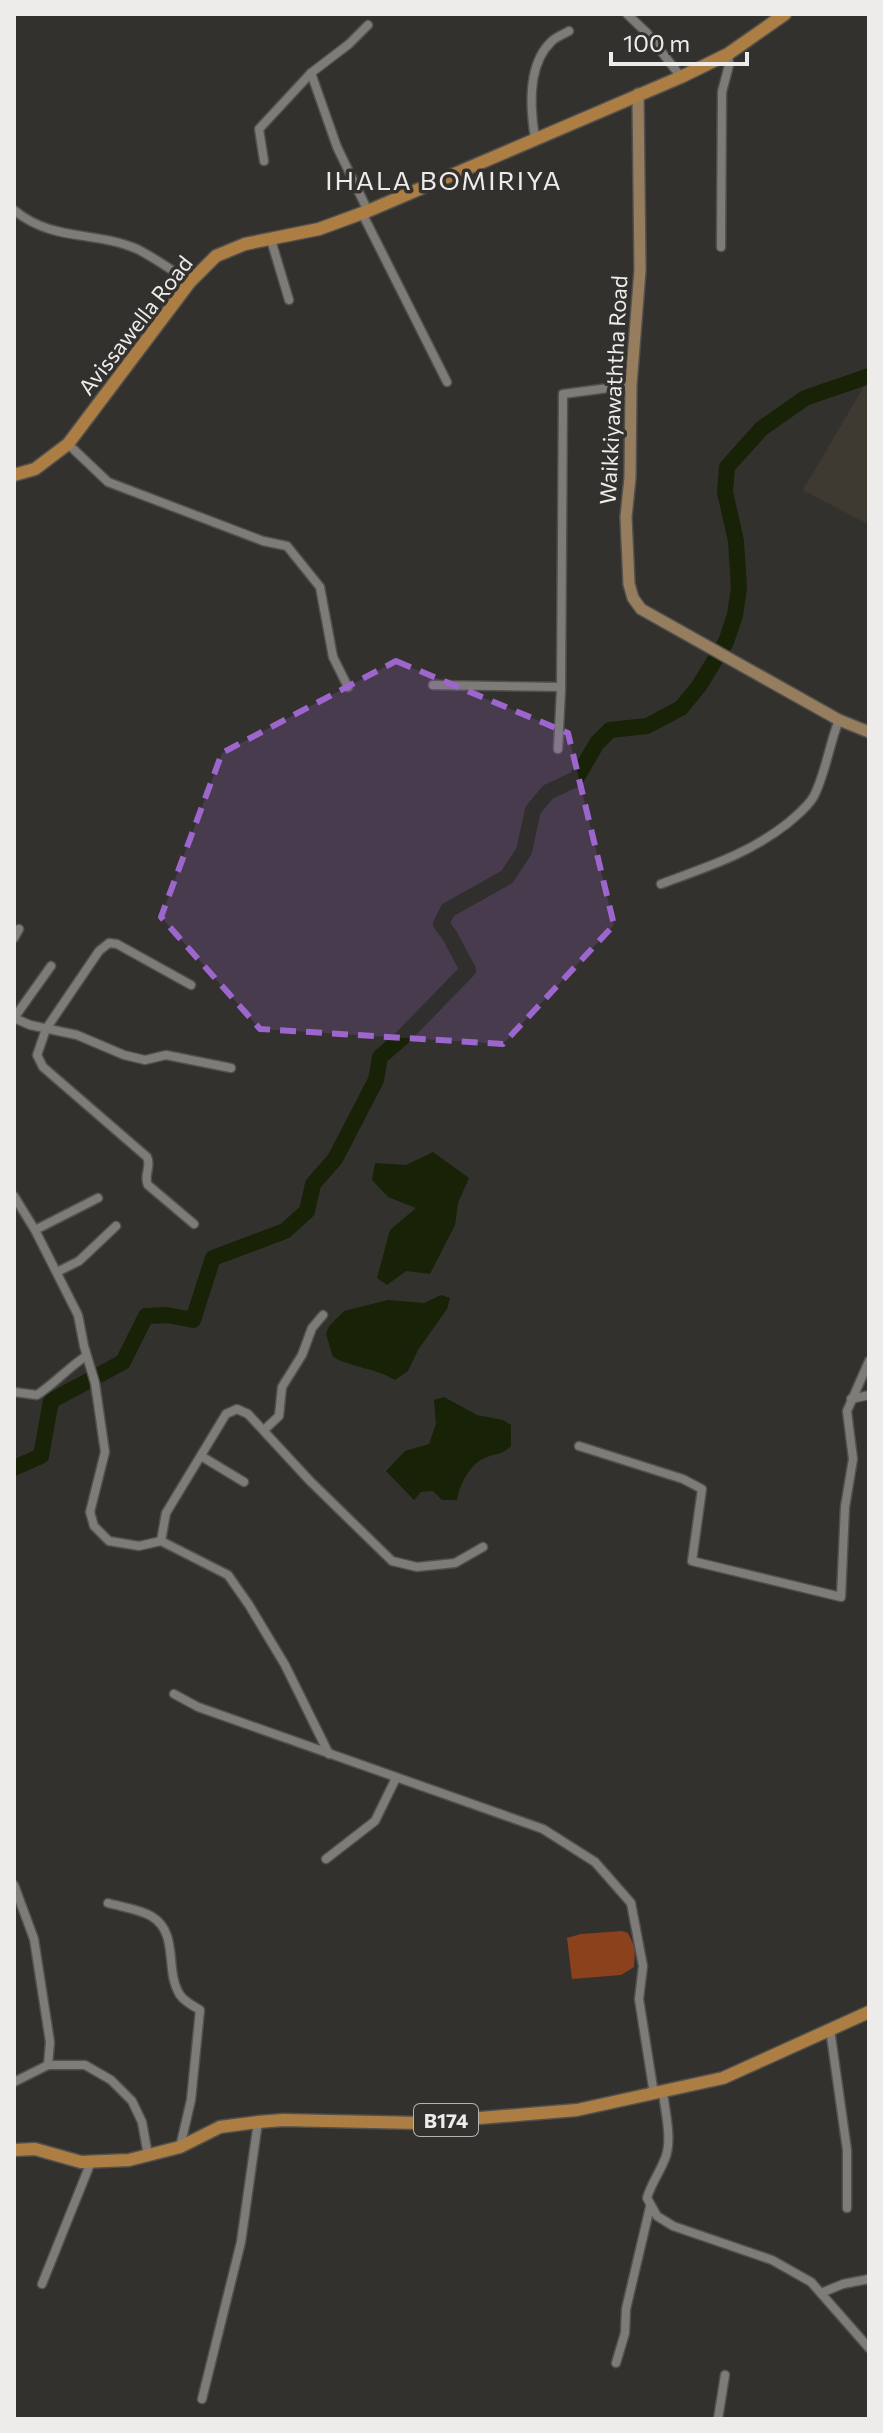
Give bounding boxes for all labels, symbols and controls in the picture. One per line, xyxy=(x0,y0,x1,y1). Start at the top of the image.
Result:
scale bar xyxy=(611,16,747,66)
text: 100 m xyxy=(623,28,690,57)
district label: IHALA BOMIRIYA xyxy=(325,164,563,195)
street label: Avissawella Road xyxy=(72,250,198,400)
street label: Waikkiyawaththa Road xyxy=(594,275,632,505)
road number: B174 xyxy=(414,2104,478,2136)

